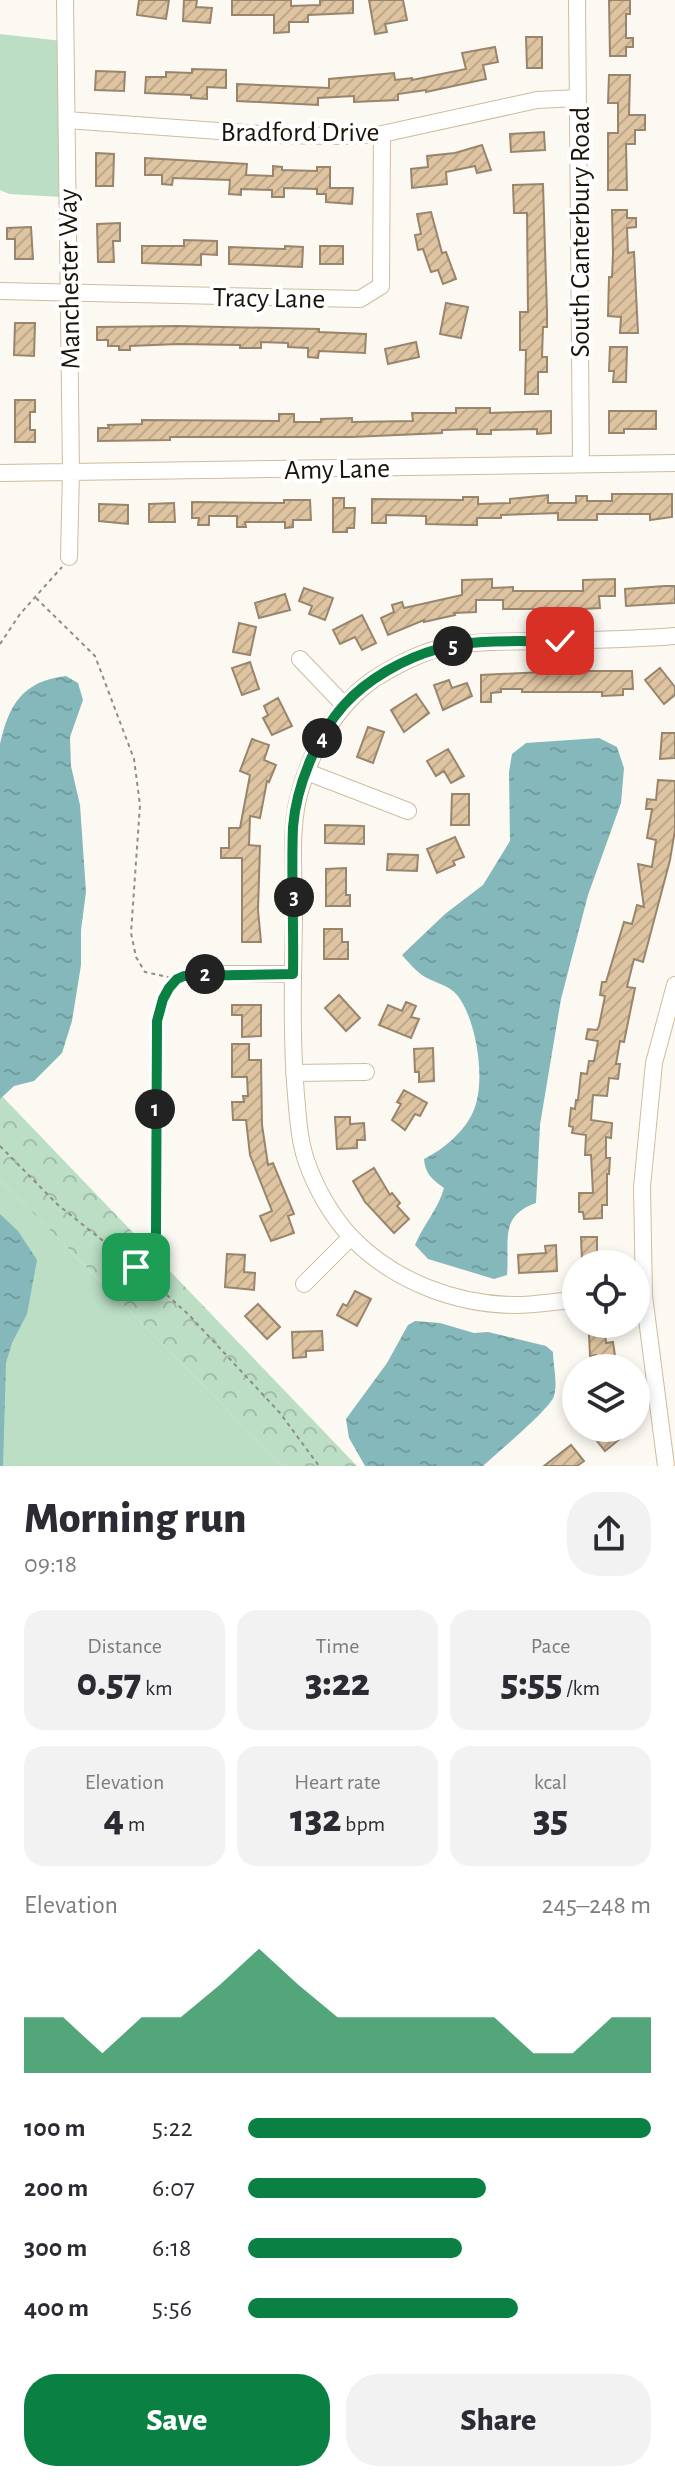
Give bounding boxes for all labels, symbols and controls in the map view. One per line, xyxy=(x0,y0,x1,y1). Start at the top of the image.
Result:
street label: South Canterbury Road xyxy=(567,106,595,358)
street label: Bradford Drive xyxy=(221,119,379,147)
street label: Manchester Way xyxy=(54,188,86,370)
street label: Tracy Lane xyxy=(212,284,326,314)
street label: Amy Lane xyxy=(284,455,390,485)
pin xyxy=(526,607,594,675)
icon: check xyxy=(538,619,582,663)
pin: 5 xyxy=(433,626,473,666)
text: 5 xyxy=(448,635,458,657)
pin: 4 xyxy=(302,718,342,758)
text: 4 xyxy=(316,727,328,749)
pin: 3 xyxy=(274,877,314,917)
text: 3 xyxy=(289,886,299,908)
pin: 2 xyxy=(185,954,225,994)
text: 2 xyxy=(200,963,210,985)
pin: 1 xyxy=(135,1089,175,1129)
text: 1 xyxy=(151,1098,159,1120)
pin xyxy=(102,1233,170,1301)
icon: arrive xyxy=(114,1245,158,1289)
map controls xyxy=(562,1250,650,1442)
button: locate xyxy=(562,1250,650,1338)
button: layers xyxy=(562,1354,650,1442)
button: share xyxy=(567,1492,651,1576)
text: Morning run xyxy=(24,1497,247,1541)
text: 09:18 xyxy=(24,1551,77,1577)
text: Distance xyxy=(87,1635,162,1657)
text: Time xyxy=(316,1635,359,1657)
text: Pace xyxy=(531,1635,570,1657)
text: 0.57 xyxy=(76,1663,141,1703)
text: 3:22 xyxy=(305,1663,370,1703)
text: 5:55 xyxy=(501,1663,563,1703)
text: km xyxy=(141,1677,173,1699)
text: /km xyxy=(563,1677,600,1699)
text: Elevation xyxy=(85,1771,164,1793)
text: Heart rate xyxy=(294,1771,381,1793)
text: kcal xyxy=(534,1771,567,1793)
text: 4 xyxy=(104,1799,124,1839)
text: 132 xyxy=(290,1799,341,1839)
text: 35 xyxy=(533,1799,568,1839)
text: m xyxy=(124,1813,145,1835)
text: bpm xyxy=(341,1813,385,1835)
text: Elevation xyxy=(24,1892,118,1918)
text: 245–248 m xyxy=(542,1892,651,1918)
text: 100 m xyxy=(24,2115,85,2141)
text: 5:22 xyxy=(152,2115,192,2141)
text: 200 m xyxy=(24,2175,88,2201)
text: 6:07 xyxy=(152,2175,195,2201)
text: 300 m xyxy=(24,2235,87,2261)
text: 6:18 xyxy=(152,2235,191,2261)
text: 400 m xyxy=(24,2295,89,2321)
text: 5:56 xyxy=(152,2295,192,2321)
button: Save xyxy=(24,2374,330,2466)
button: Share xyxy=(346,2374,651,2466)

